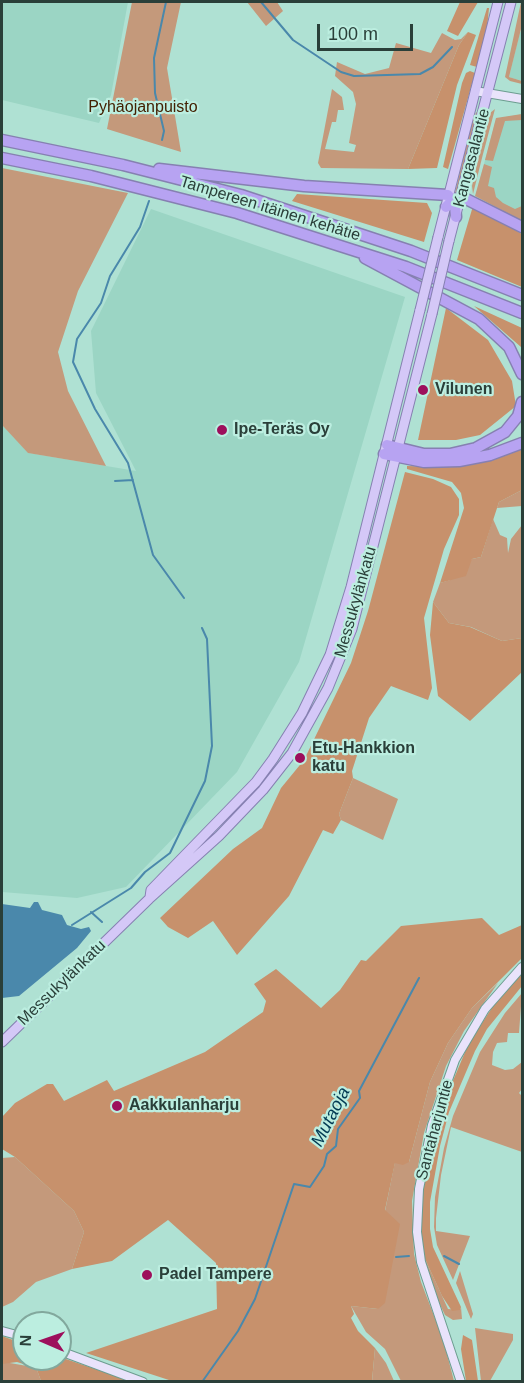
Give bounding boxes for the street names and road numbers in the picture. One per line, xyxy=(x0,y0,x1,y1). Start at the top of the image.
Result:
street label: Kangasalantie xyxy=(450,107,494,209)
street label: Tampereen itäinen kehätie xyxy=(177,172,363,246)
street label: Messukylänkatu xyxy=(331,544,381,660)
street label: Messukylänkatu xyxy=(14,936,110,1030)
street label: Santaharjuntie xyxy=(412,1078,458,1182)

